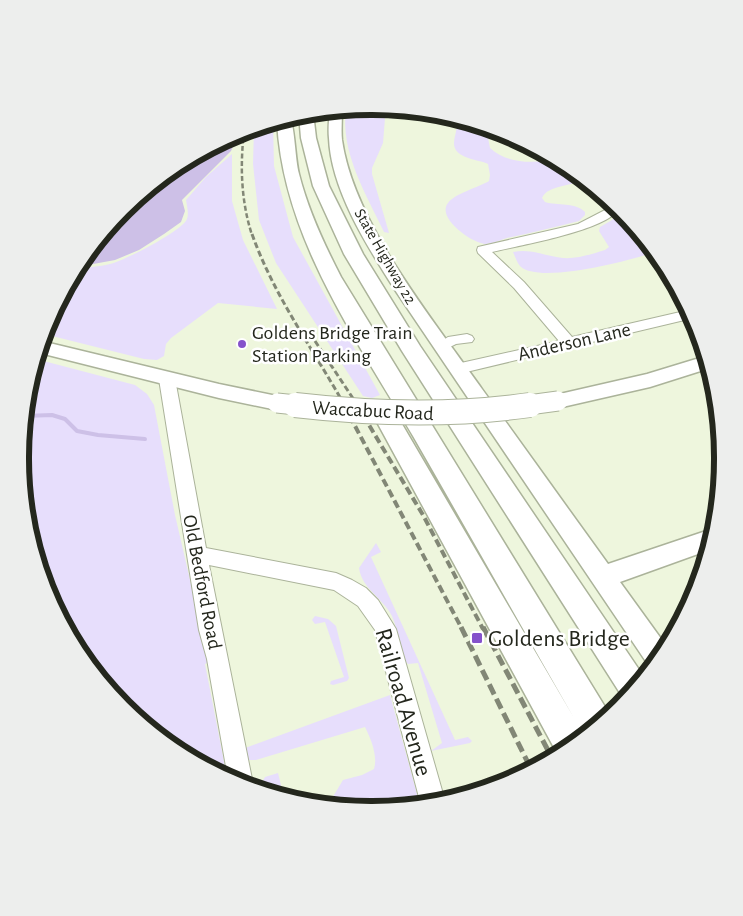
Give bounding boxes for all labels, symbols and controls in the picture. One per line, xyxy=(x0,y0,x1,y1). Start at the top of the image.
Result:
street label: State Highway 22 xyxy=(351,206,419,307)
street label: Anderson Lane xyxy=(516,319,633,365)
place label: Goldens Bridge Train Station Parking xyxy=(252,323,413,366)
marker: Goldens Bridge Train Station Parking xyxy=(236,338,248,350)
street label: Waccabuc Road xyxy=(312,398,434,424)
street label: Old Bedford Road xyxy=(179,513,225,651)
street label: Railroad Avenue xyxy=(370,626,436,779)
place label: Goldens Bridge xyxy=(488,627,630,651)
marker: Goldens Bridge xyxy=(470,631,484,645)

